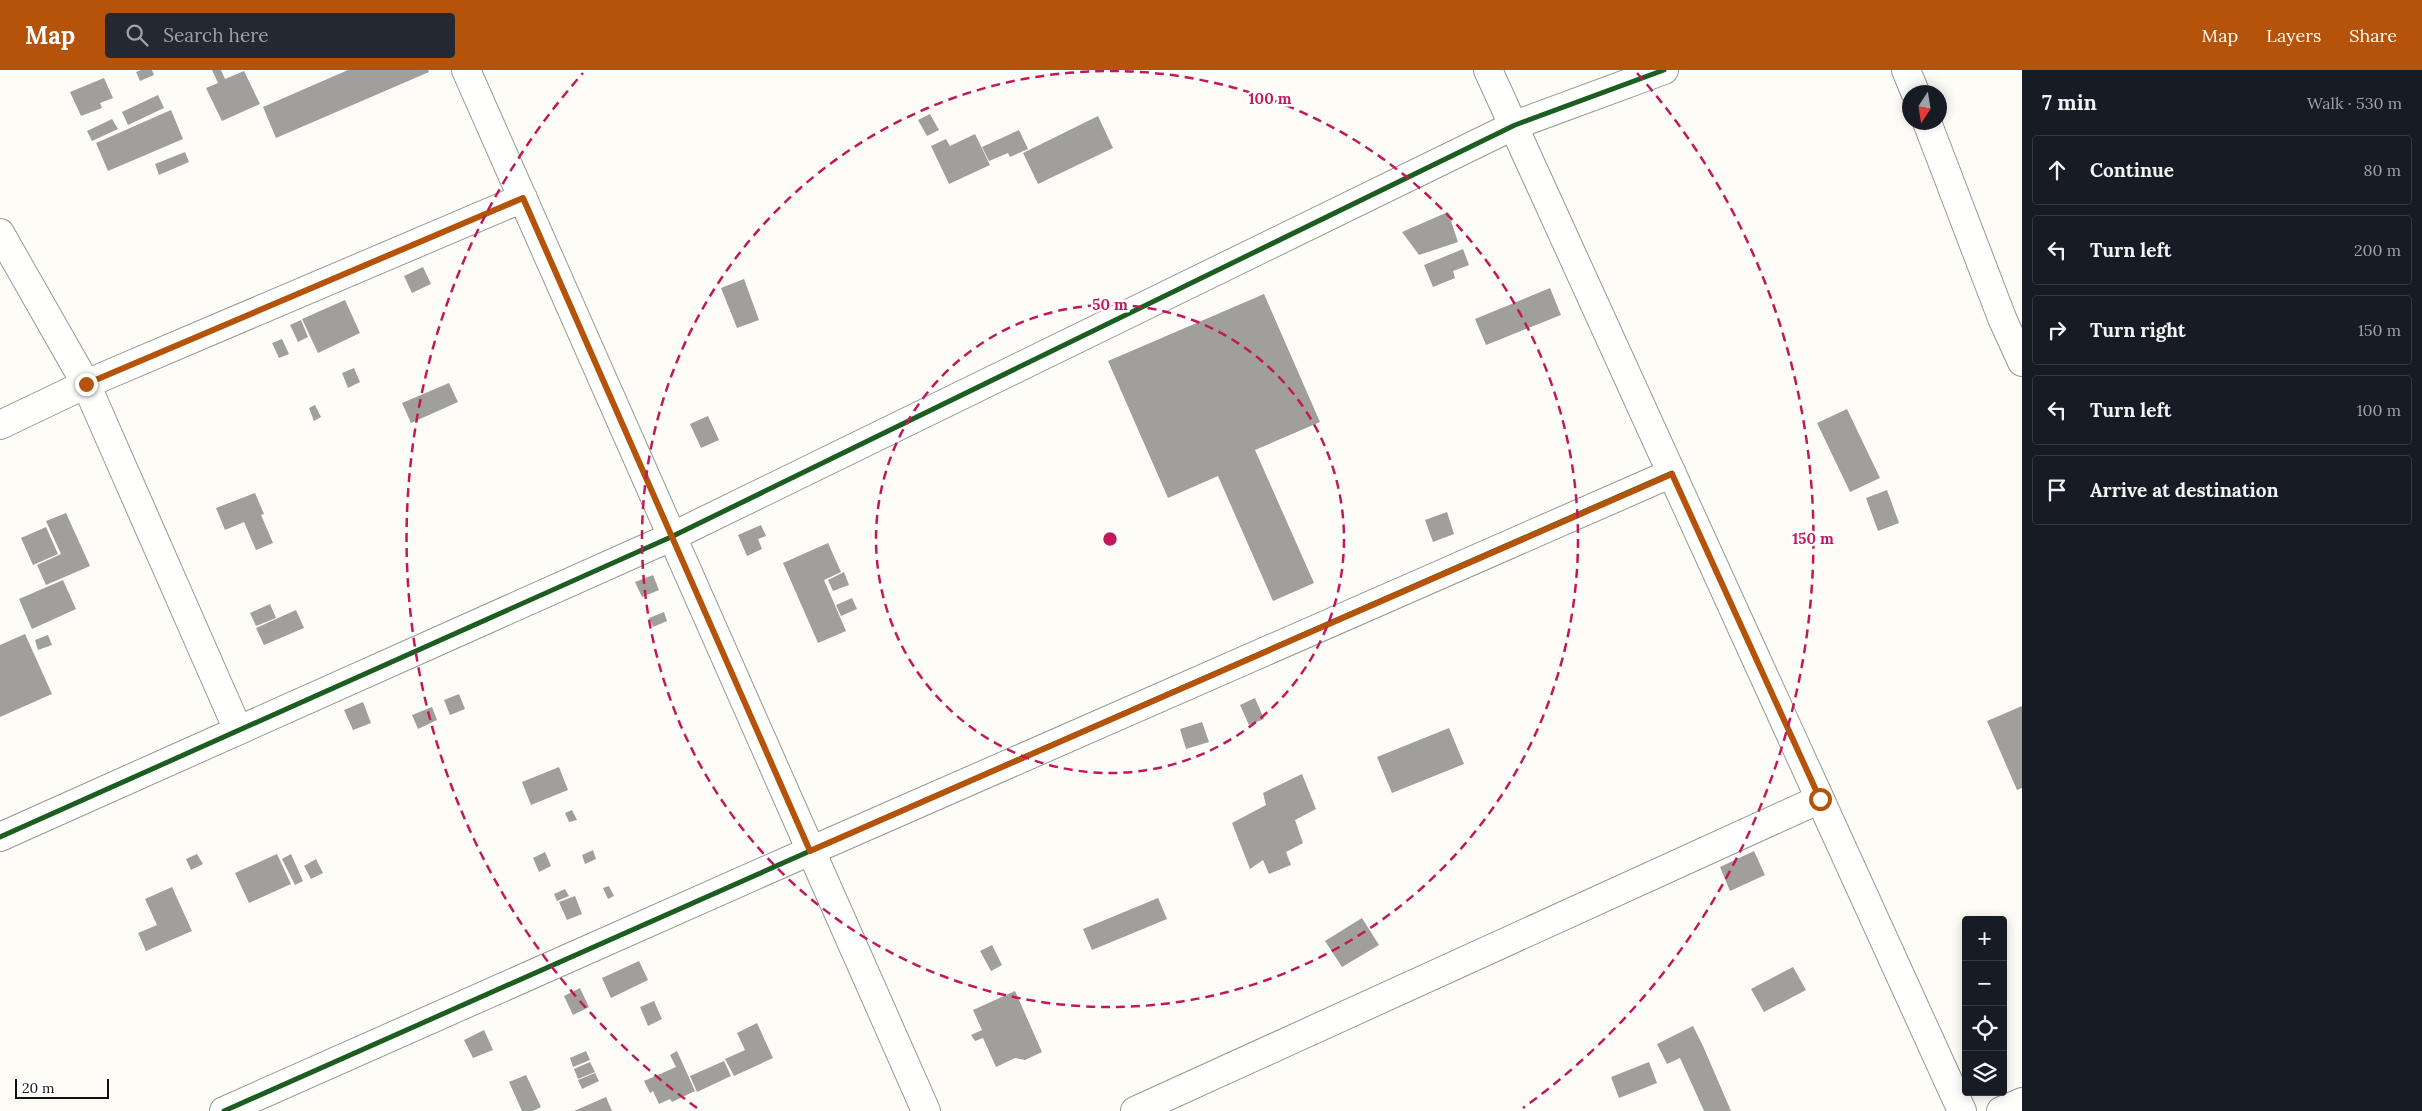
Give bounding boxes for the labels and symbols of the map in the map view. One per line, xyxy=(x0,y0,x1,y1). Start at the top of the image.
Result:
north arrow xyxy=(1902,85,1947,130)
text: 100 m xyxy=(1249,89,1292,108)
text: 50 m xyxy=(1092,295,1128,314)
route end xyxy=(75,373,98,396)
text: 150 m xyxy=(1792,529,1834,548)
centre of rings xyxy=(1101,530,1119,548)
route start xyxy=(1809,788,1832,811)
scale bar xyxy=(15,1076,109,1099)

